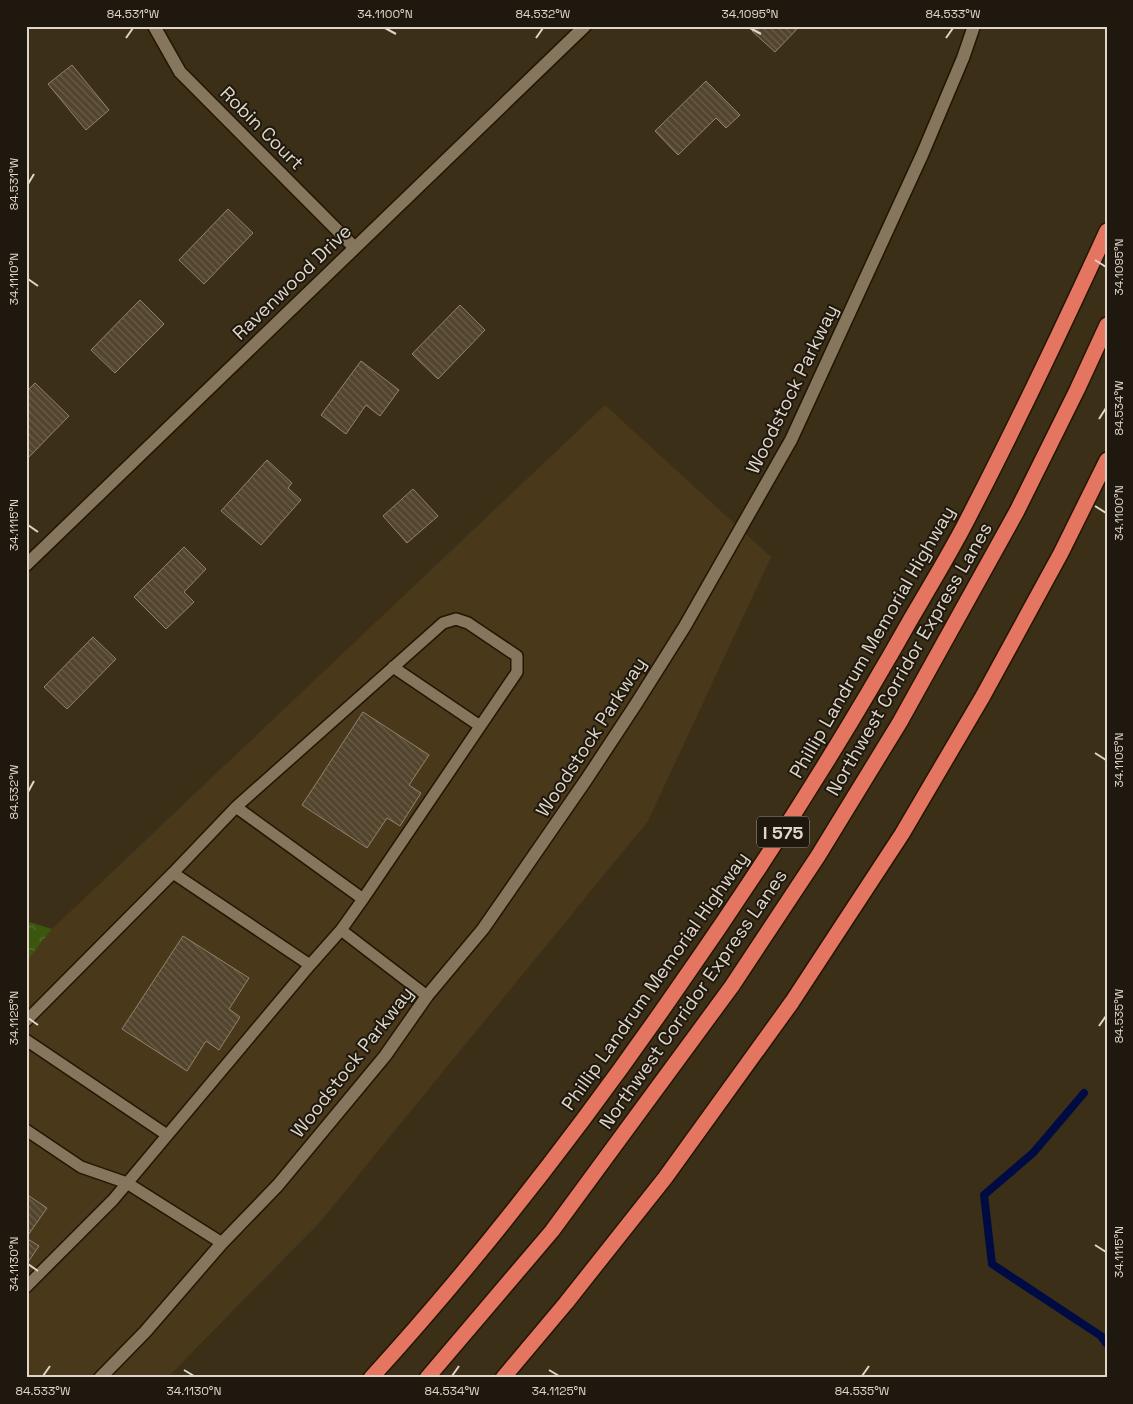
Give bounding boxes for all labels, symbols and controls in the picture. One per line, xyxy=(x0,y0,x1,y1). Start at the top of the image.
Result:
text: 84.531°W xyxy=(107,6,160,22)
text: 34.1100°N xyxy=(357,6,413,22)
text: 84.532°W xyxy=(516,6,571,22)
text: 34.1095°N xyxy=(721,6,779,22)
text: 84.533°W xyxy=(926,6,981,22)
street label: Robin Court xyxy=(215,81,309,175)
text: 84.531°W xyxy=(6,157,22,210)
street label: Ravenwood Drive xyxy=(227,219,357,345)
text: 34.1095°N xyxy=(1111,238,1127,296)
text: 34.1110°N xyxy=(6,253,22,305)
street label: Woodstock Parkway xyxy=(740,300,844,478)
text: 84.534°W xyxy=(1111,380,1127,436)
text: 34.1100°N xyxy=(1111,485,1127,541)
text: 34.1115°N xyxy=(6,499,22,551)
street label: Phillip Landrum Memorial Highway xyxy=(784,501,960,783)
street label: Northwest Corridor Express Lanes xyxy=(820,518,998,800)
street label: Woodstock Parkway xyxy=(530,652,652,822)
text: 34.1105°N xyxy=(1111,733,1127,787)
text: 84.532°W xyxy=(6,764,22,819)
road number: I 575 xyxy=(757,816,809,848)
street label: Phillip Landrum Memorial Highway xyxy=(556,847,754,1115)
street label: Northwest Corridor Express Lanes xyxy=(593,864,793,1134)
street label: Woodstock Parkway xyxy=(285,981,419,1143)
text: 84.535°W xyxy=(1111,988,1127,1043)
text: 34.1125°N xyxy=(6,991,22,1045)
text: 34.1115°N xyxy=(1111,1226,1127,1278)
text: 34.1130°N xyxy=(6,1237,22,1291)
text: 84.533°W xyxy=(16,1383,71,1399)
text: 34.1130°N xyxy=(167,1383,221,1399)
text: 84.534°W xyxy=(424,1383,480,1399)
text: 34.1125°N xyxy=(532,1383,586,1399)
text: 84.535°W xyxy=(835,1383,890,1399)

